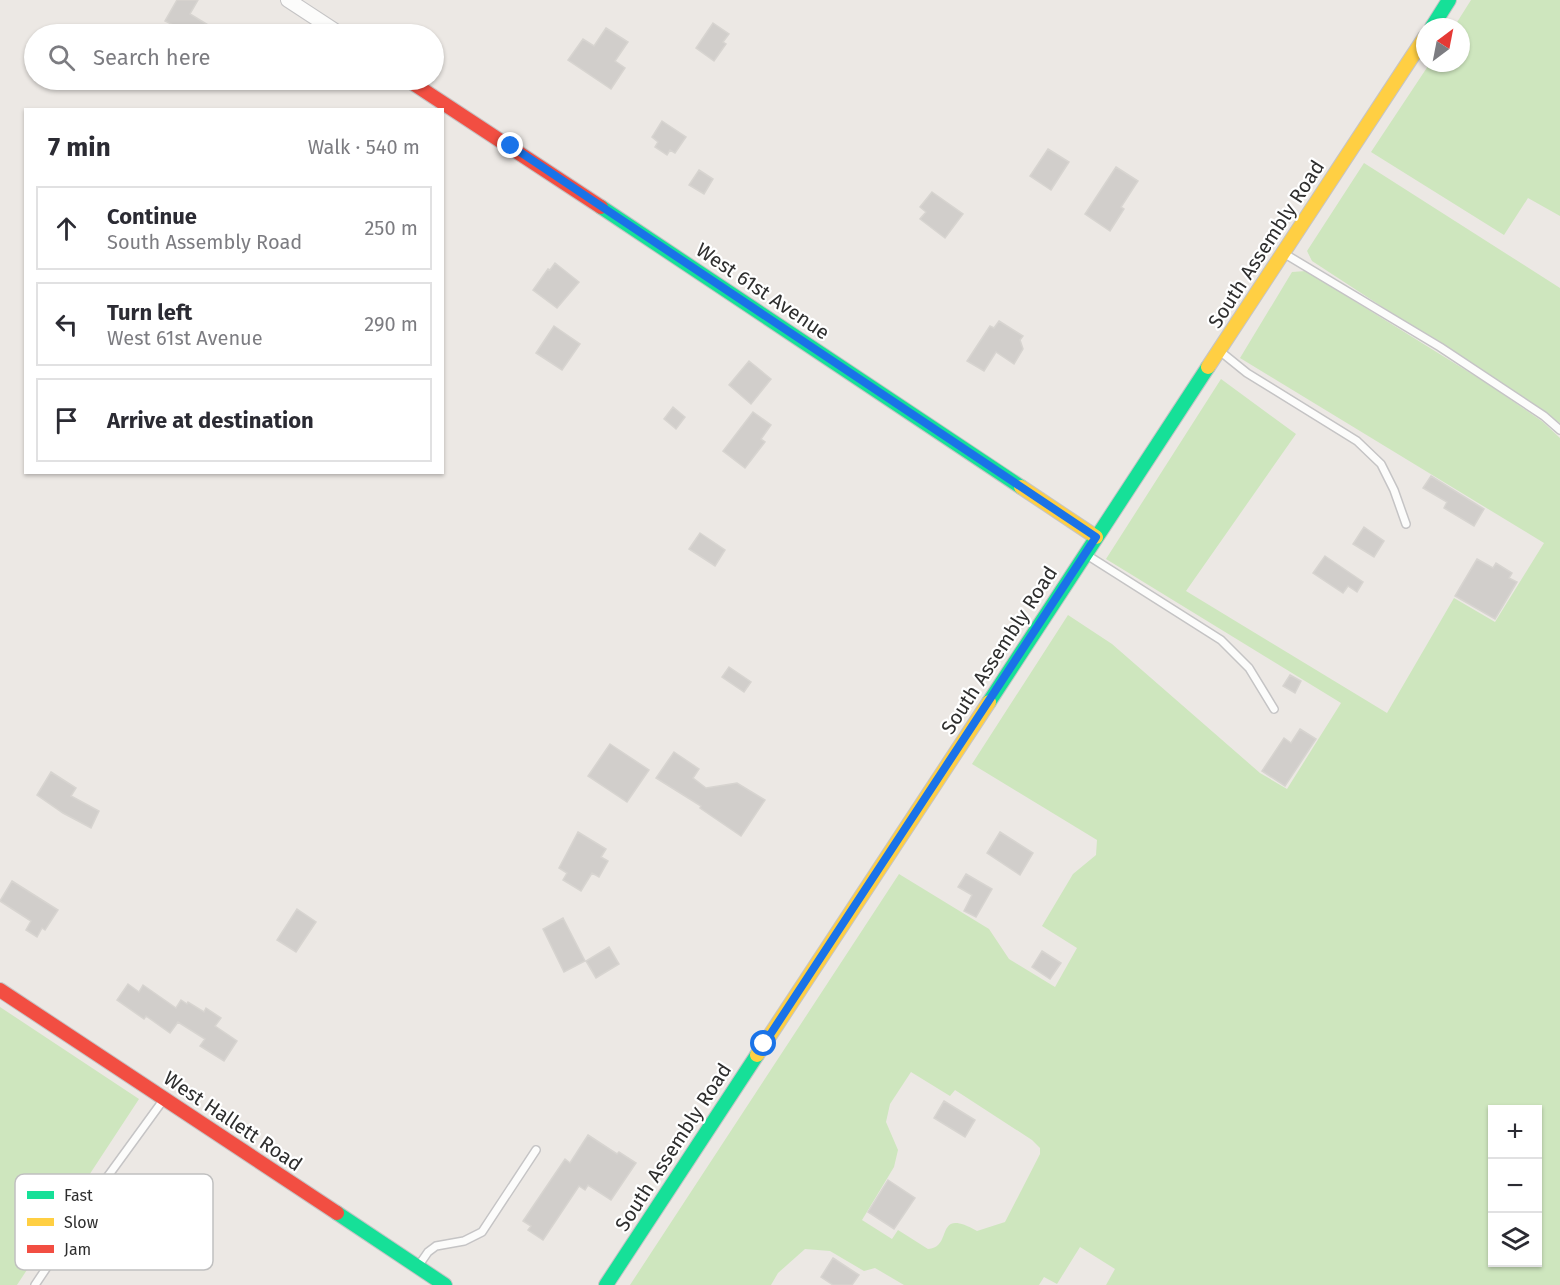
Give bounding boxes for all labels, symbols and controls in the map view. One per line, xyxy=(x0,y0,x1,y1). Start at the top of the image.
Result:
north arrow xyxy=(1416,18,1470,72)
search box xyxy=(24,24,444,90)
icon: search xyxy=(45,41,78,74)
text: Search here xyxy=(93,44,211,71)
text: 7 min xyxy=(48,132,111,163)
route end xyxy=(497,132,523,158)
text: Walk · 540 m xyxy=(308,135,420,159)
street label: South Assembly Road xyxy=(1203,156,1329,332)
text: Continue xyxy=(107,203,197,230)
icon: ahead xyxy=(50,212,83,245)
text: 250 m xyxy=(364,216,418,240)
text: South Assembly Road xyxy=(107,230,302,254)
street label: West 61st Avenue xyxy=(692,238,834,344)
text: Turn left xyxy=(107,299,192,326)
icon: left xyxy=(50,308,83,341)
text: 290 m xyxy=(364,312,418,336)
text: West 61st Avenue xyxy=(107,326,263,350)
icon: arrive xyxy=(50,404,83,437)
text: Arrive at destination xyxy=(107,407,314,434)
street label: South Assembly Road xyxy=(936,562,1062,738)
route start xyxy=(750,1030,776,1056)
street label: South Assembly Road xyxy=(610,1059,736,1235)
street label: West Hallett Road xyxy=(159,1066,307,1176)
map controls xyxy=(1488,1105,1542,1267)
button: + xyxy=(1488,1105,1542,1159)
button: − xyxy=(1488,1159,1542,1213)
legend xyxy=(15,1174,213,1270)
text: Fast xyxy=(64,1186,93,1205)
text: Slow xyxy=(64,1213,99,1232)
button: layers xyxy=(1488,1213,1542,1267)
text: Jam xyxy=(64,1240,91,1259)

